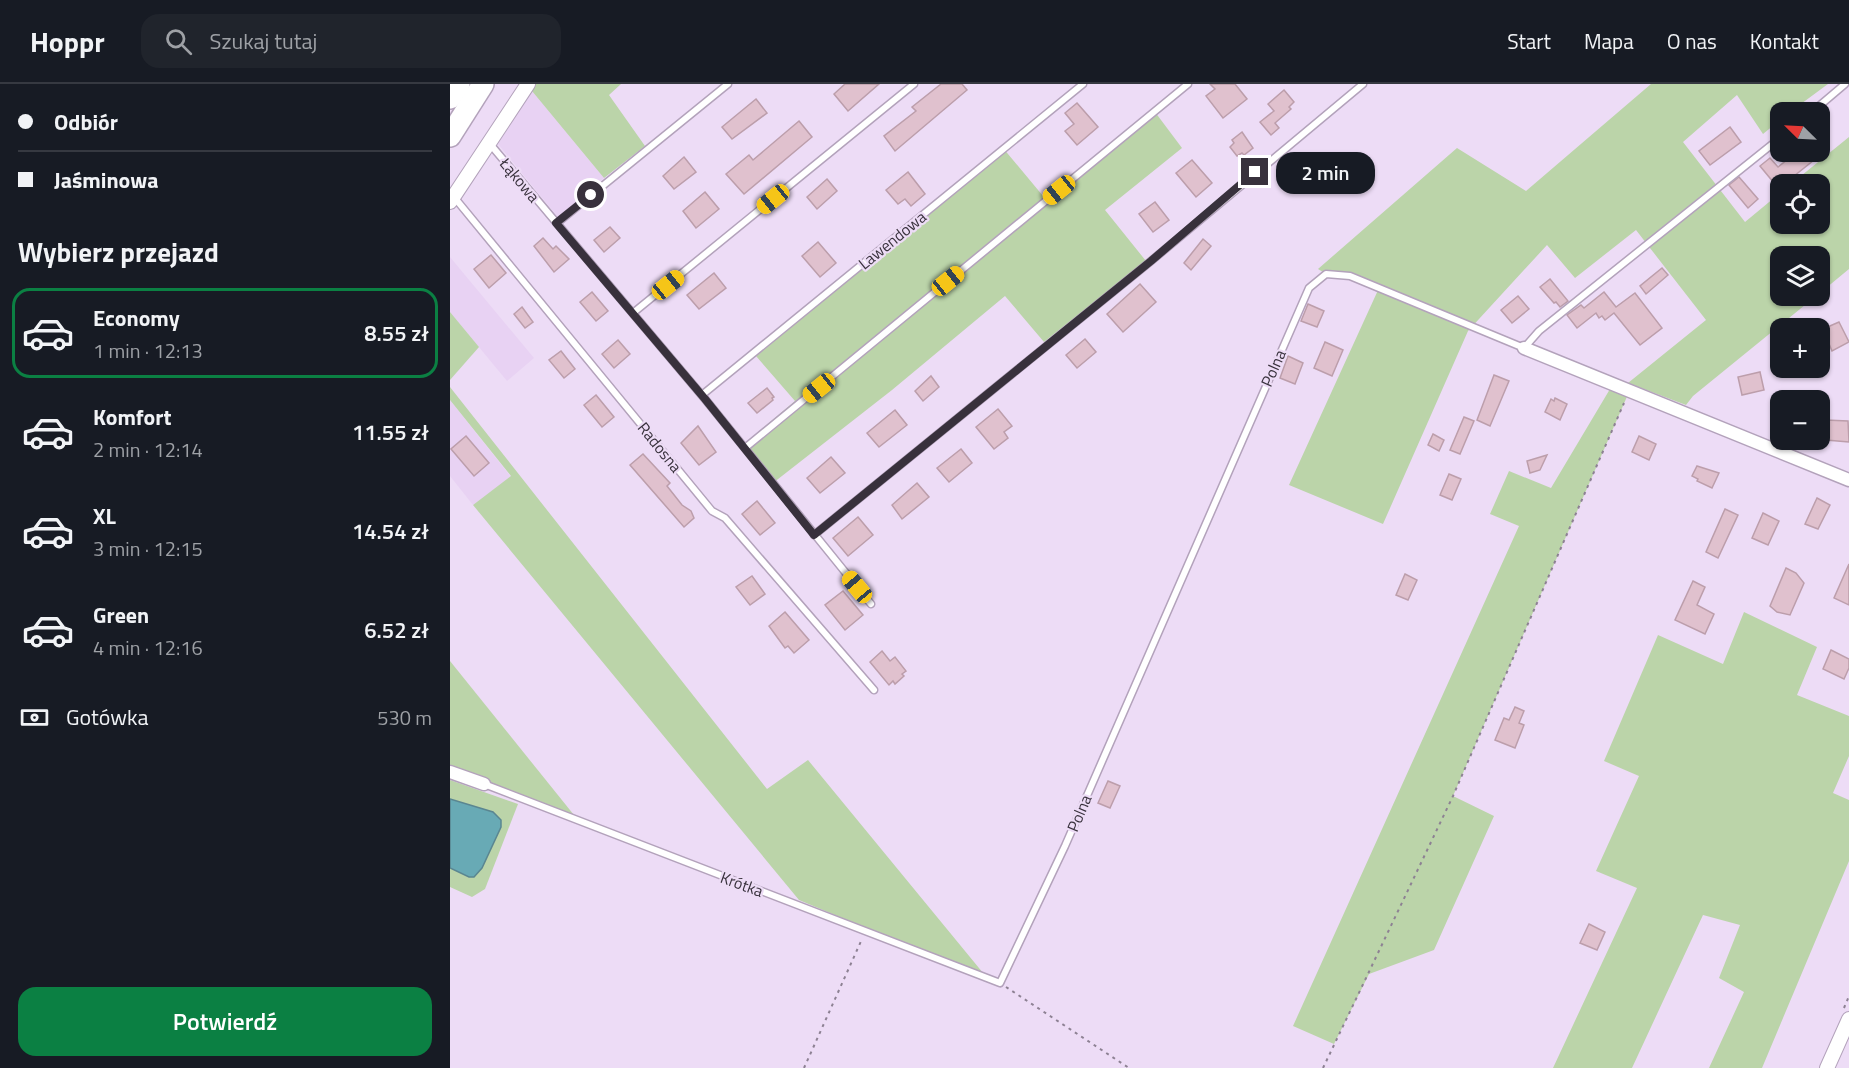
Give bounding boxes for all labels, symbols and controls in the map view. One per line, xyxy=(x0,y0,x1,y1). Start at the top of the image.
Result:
search box xyxy=(141,14,561,68)
text: Hoppr xyxy=(30,20,105,63)
text: Szukaj tutaj xyxy=(210,24,317,58)
icon: search xyxy=(162,25,195,58)
text: Start xyxy=(1507,25,1551,57)
text: Mapa xyxy=(1584,25,1634,57)
text: O nas xyxy=(1667,25,1717,57)
text: Kontakt xyxy=(1750,25,1819,57)
north arrow xyxy=(1770,102,1830,162)
map controls xyxy=(1770,102,1830,450)
text: Odbiór xyxy=(54,105,118,139)
callout: 2 min xyxy=(1276,151,1375,193)
street label: Łąkowa xyxy=(494,152,546,208)
text: 2 min xyxy=(1301,157,1350,188)
route end xyxy=(1241,158,1268,185)
text: Jaśminowa xyxy=(54,163,159,197)
car xyxy=(1039,172,1079,208)
button: locate xyxy=(1770,174,1830,234)
route start xyxy=(577,181,604,208)
car xyxy=(753,181,793,217)
street label: Lawendowa xyxy=(853,205,931,275)
text: Wybierz przejazd xyxy=(18,231,219,272)
button: layers xyxy=(1770,246,1830,306)
car xyxy=(928,263,968,299)
car xyxy=(648,267,688,303)
text: Economy xyxy=(93,301,180,335)
icon: car xyxy=(21,306,75,360)
text: 8.55 zł xyxy=(364,316,429,350)
button: + xyxy=(1770,318,1830,378)
text: 1 min · 12:13 xyxy=(93,335,203,366)
street label: Polna xyxy=(1254,346,1292,390)
car xyxy=(799,370,839,406)
button: − xyxy=(1770,390,1830,450)
text: Komfort xyxy=(93,400,172,434)
icon: car xyxy=(21,405,75,459)
text: 11.55 zł xyxy=(352,415,429,449)
street label: Radosna xyxy=(632,417,688,477)
text: 2 min · 12:14 xyxy=(93,434,203,465)
text: XL xyxy=(93,499,116,533)
icon: car xyxy=(21,504,75,558)
text: 14.54 zł xyxy=(352,514,429,548)
text: 3 min · 12:15 xyxy=(93,533,203,564)
car xyxy=(839,567,875,607)
text: Green xyxy=(93,598,149,632)
icon: car xyxy=(21,603,75,657)
text: 6.52 zł xyxy=(364,613,429,647)
text: 4 min · 12:16 xyxy=(93,632,203,663)
text: Gotówka xyxy=(66,700,149,734)
icon: cash xyxy=(18,701,51,734)
text: 530 m xyxy=(377,702,432,733)
street label: Polna xyxy=(1060,791,1098,835)
street label: Krótka xyxy=(717,865,767,903)
button: Potwierdź xyxy=(18,987,432,1056)

